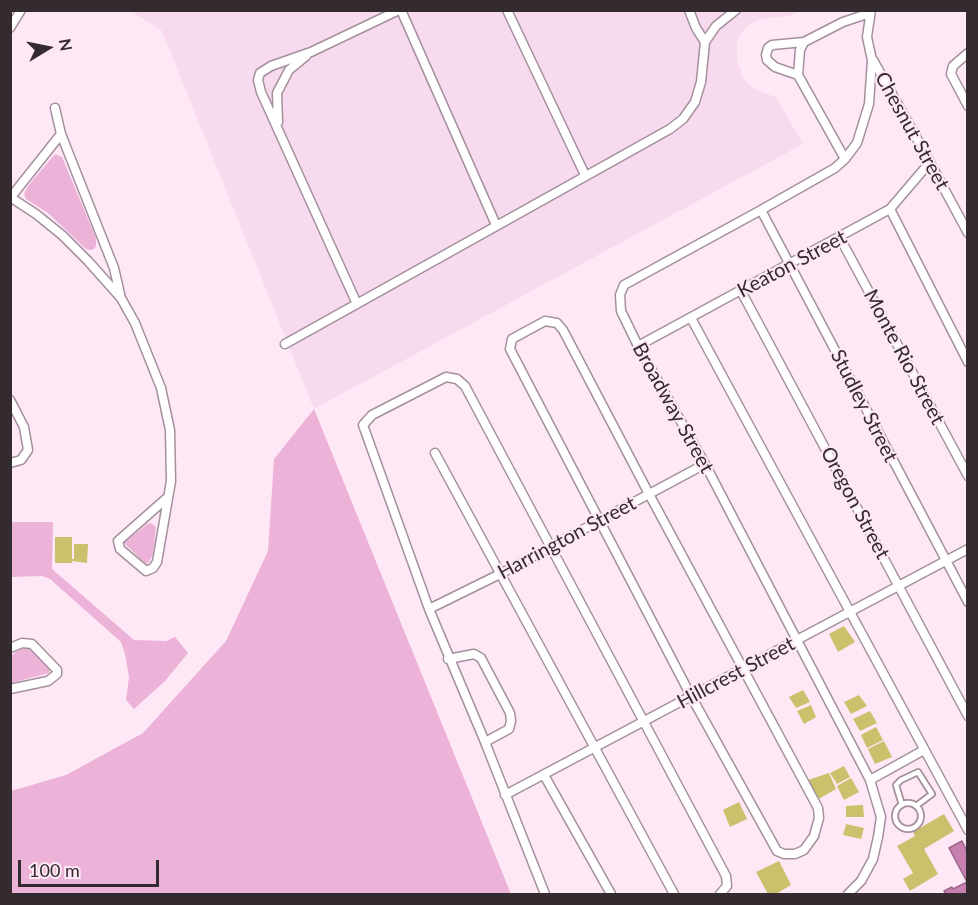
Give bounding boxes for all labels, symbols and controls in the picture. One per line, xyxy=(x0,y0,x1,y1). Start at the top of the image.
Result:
north arrow xyxy=(18,18,78,78)
text: N xyxy=(56,37,77,52)
street label: Chesnut Street xyxy=(870,68,954,194)
street label: Keaton Street xyxy=(733,225,851,303)
street label: Monte Rio Street xyxy=(858,285,950,429)
street label: Broadway Street xyxy=(627,339,719,477)
street label: Studley Street xyxy=(825,346,903,466)
street label: Oregon Street xyxy=(815,443,895,563)
street label: Harrington Street xyxy=(494,491,640,585)
street label: Hillcrest Street xyxy=(673,632,799,714)
scale bar xyxy=(21,848,162,886)
text: 100 m xyxy=(29,859,80,881)

